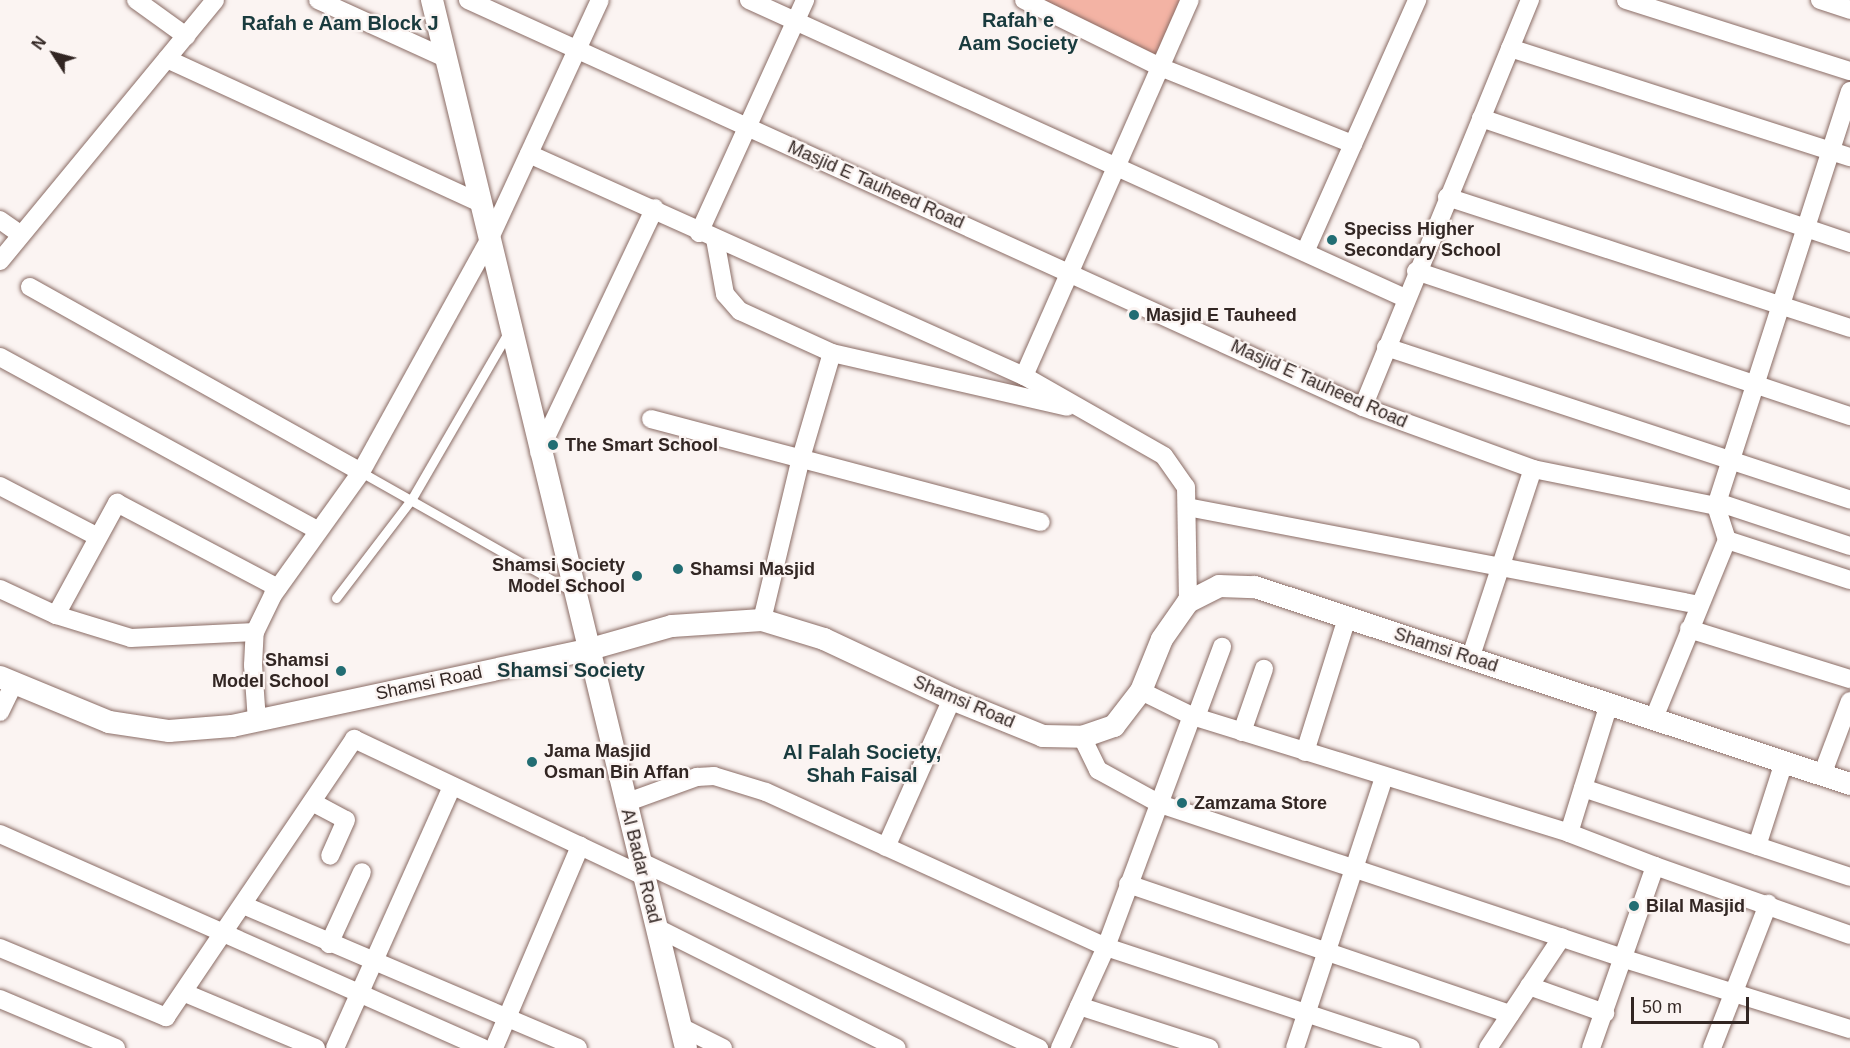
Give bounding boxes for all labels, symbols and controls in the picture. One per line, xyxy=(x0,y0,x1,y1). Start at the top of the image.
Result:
district label: Rafah e Aam Society xyxy=(958,8,1078,55)
district label: Rafah e Aam Block J xyxy=(241,11,439,35)
north arrow xyxy=(24,24,84,84)
text: N xyxy=(29,33,49,53)
street label: Masjid E Tauheed Road xyxy=(784,136,968,234)
place label: Speciss Higher Secondary School xyxy=(1344,219,1501,262)
marker: Speciss Higher Secondary School xyxy=(1325,233,1339,247)
place label: Masjid E Tauheed xyxy=(1146,304,1297,326)
marker: Masjid E Tauheed xyxy=(1127,308,1141,322)
street label: Masjid E Tauheed Road xyxy=(1227,335,1411,433)
place label: The Smart School xyxy=(565,434,718,456)
marker: The Smart School xyxy=(546,438,560,452)
place label: Shamsi Society Model School xyxy=(492,555,625,598)
place label: Shamsi Masjid xyxy=(690,558,815,580)
marker: Shamsi Masjid xyxy=(671,562,685,576)
marker: Shamsi Society Model School xyxy=(630,569,644,583)
street label: Shamsi Road xyxy=(1391,623,1501,677)
place label: Shamsi Model School xyxy=(212,650,329,692)
district label: Shamsi Society xyxy=(497,658,645,682)
street label: Shamsi Road xyxy=(374,661,484,705)
marker: Shamsi Model School xyxy=(334,664,348,678)
street label: Shamsi Road xyxy=(910,671,1018,733)
place label: Jama Masjid Osman Bin Affan xyxy=(544,741,690,783)
district label: Al Falah Society, Shah Faisal xyxy=(783,741,941,788)
marker: Jama Masjid Osman Bin Affan xyxy=(525,755,539,769)
place label: Zamzama Store xyxy=(1194,792,1327,814)
marker: Zamzama Store xyxy=(1175,796,1189,810)
street label: Al Badar Road xyxy=(616,807,666,925)
place label: Bilal Masjid xyxy=(1646,895,1745,917)
marker: Bilal Masjid xyxy=(1627,899,1641,913)
scale bar xyxy=(1634,985,1752,1023)
text: 50 m xyxy=(1642,997,1682,1017)

